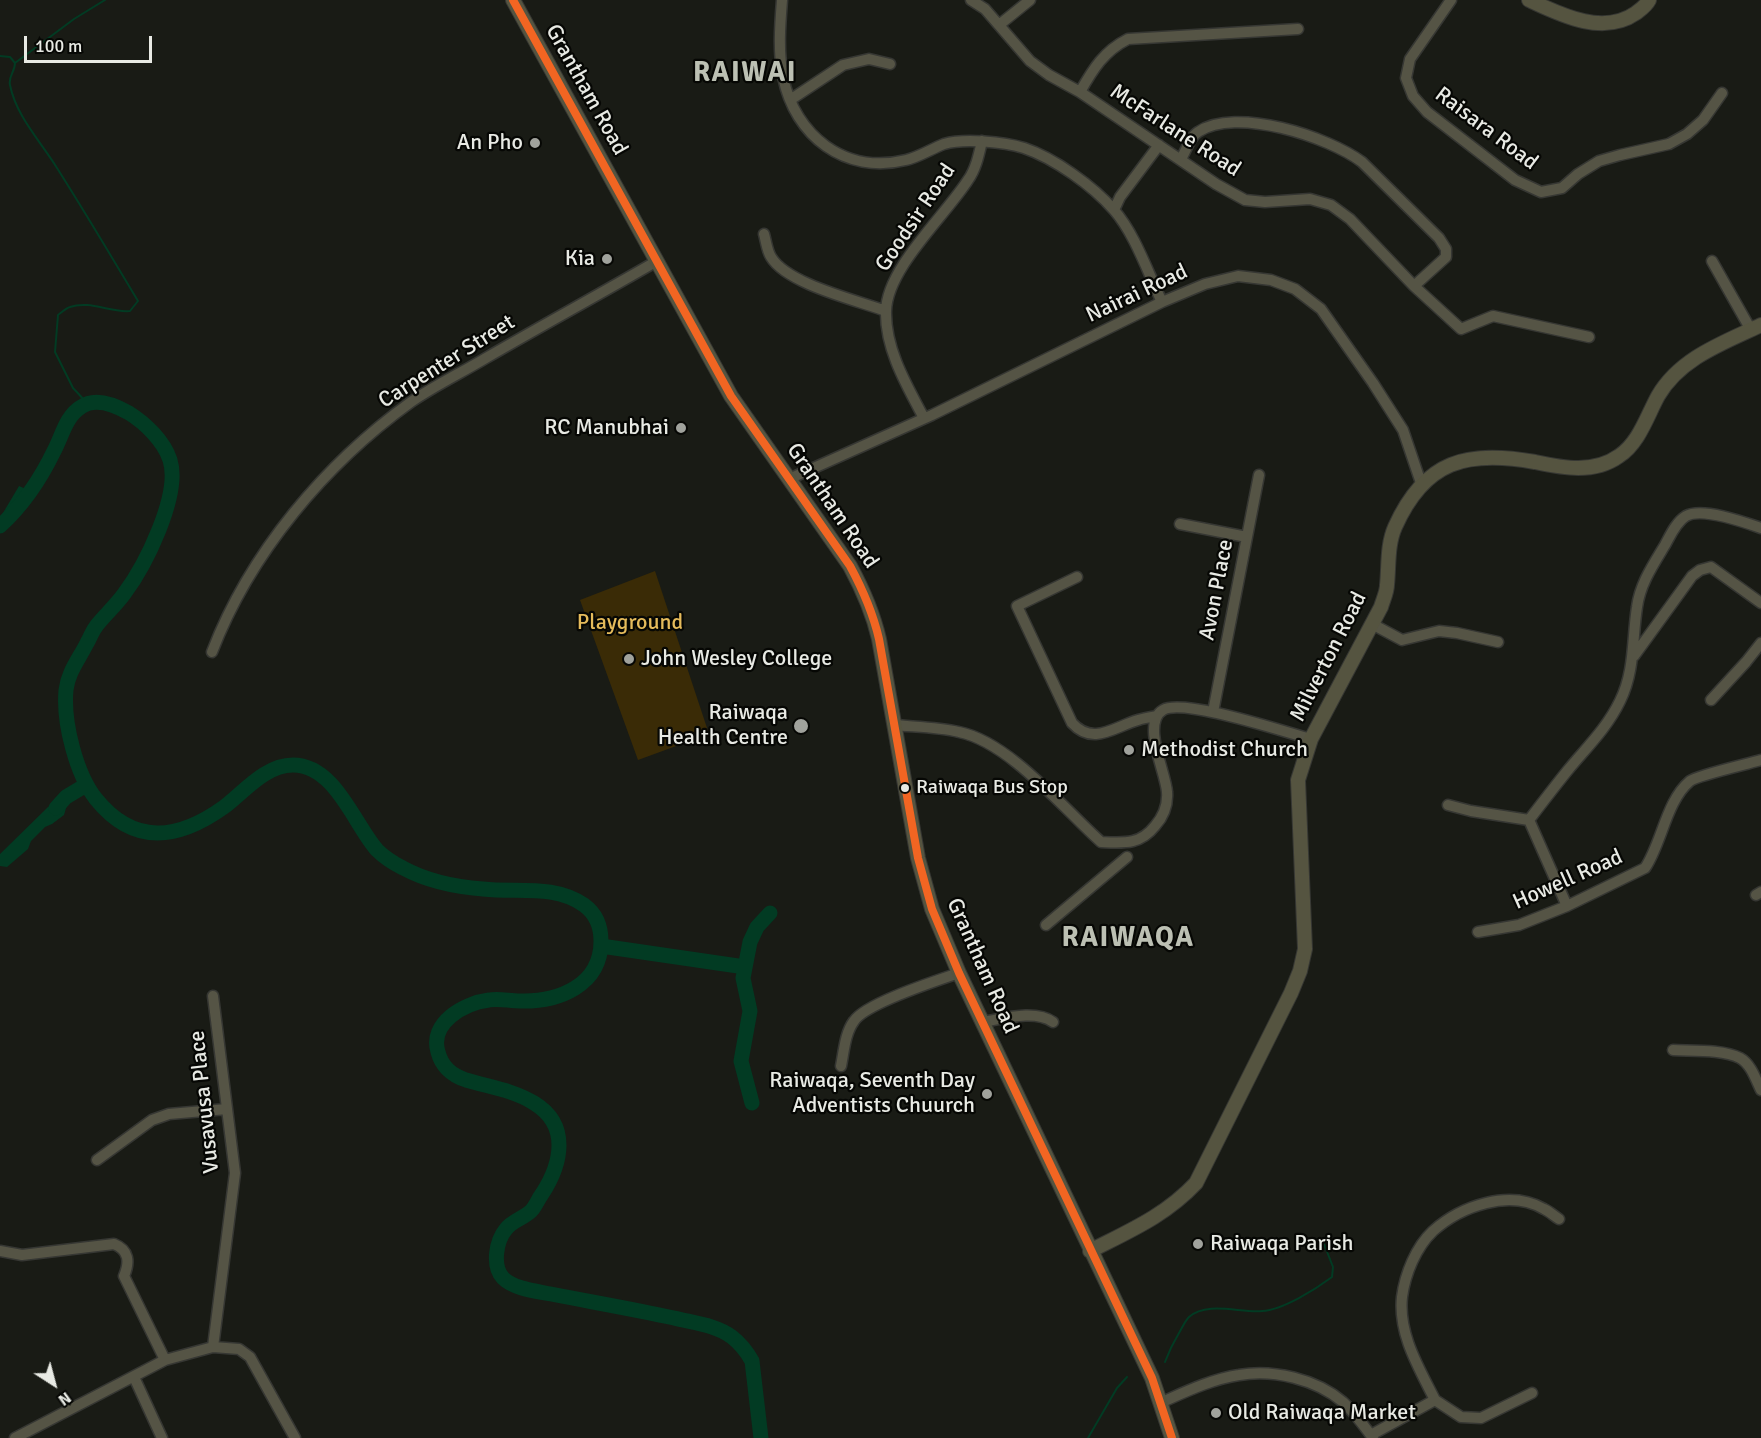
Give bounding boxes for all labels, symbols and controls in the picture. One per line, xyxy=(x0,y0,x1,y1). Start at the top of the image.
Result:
street label: Grantham Road xyxy=(539,20,633,160)
scale bar xyxy=(27,24,154,62)
text: 100 m xyxy=(35,35,82,57)
district label: RAIWAI xyxy=(693,57,797,91)
street label: McFarlane Road xyxy=(1105,79,1245,183)
street label: Raisara Road xyxy=(1429,82,1543,176)
place label: An Pho xyxy=(457,130,523,156)
marker: An Pho xyxy=(528,136,542,150)
street label: Goodsir Road xyxy=(870,159,962,277)
place label: Kia xyxy=(565,246,595,272)
marker: Kia xyxy=(600,252,614,266)
street label: Nairai Road xyxy=(1082,259,1192,329)
street label: Carpenter Street xyxy=(374,310,520,414)
place label: RC Manubhai xyxy=(544,415,669,441)
marker: RC Manubhai xyxy=(674,421,688,435)
street label: Grantham Road xyxy=(780,438,884,574)
street label: Avon Place xyxy=(1194,537,1240,643)
street label: Milverton Road xyxy=(1285,588,1373,726)
park label: Playground xyxy=(577,610,683,636)
place label: John Wesley College xyxy=(641,646,832,672)
marker: John Wesley College xyxy=(622,652,636,666)
place label: Raiwaqa Health Centre xyxy=(658,700,788,752)
marker: Raiwaqa Health Centre xyxy=(792,717,810,735)
place label: Methodist Church xyxy=(1141,737,1308,763)
marker: Methodist Church xyxy=(1122,743,1136,757)
place label: Raiwaqa Bus Stop xyxy=(916,776,1068,800)
marker: Raiwaqa Bus Stop xyxy=(899,782,911,794)
street label: Howell Road xyxy=(1509,844,1627,916)
street label: Grantham Road xyxy=(940,894,1024,1038)
district label: RAIWAQA xyxy=(1061,922,1195,956)
street label: Vusavusa Place xyxy=(184,1029,226,1175)
place label: Raiwaqa, Seventh Day Adventists Chuurch xyxy=(769,1068,975,1120)
marker: Raiwaqa, Seventh Day Adventists Chuurch xyxy=(980,1087,994,1101)
place label: Raiwaqa Parish xyxy=(1210,1231,1354,1257)
marker: Raiwaqa Parish xyxy=(1191,1237,1205,1251)
north arrow xyxy=(24,1354,84,1414)
text: N xyxy=(54,1387,75,1410)
place label: Old Raiwaqa Market xyxy=(1228,1400,1416,1426)
marker: Old Raiwaqa Market xyxy=(1209,1406,1223,1420)

